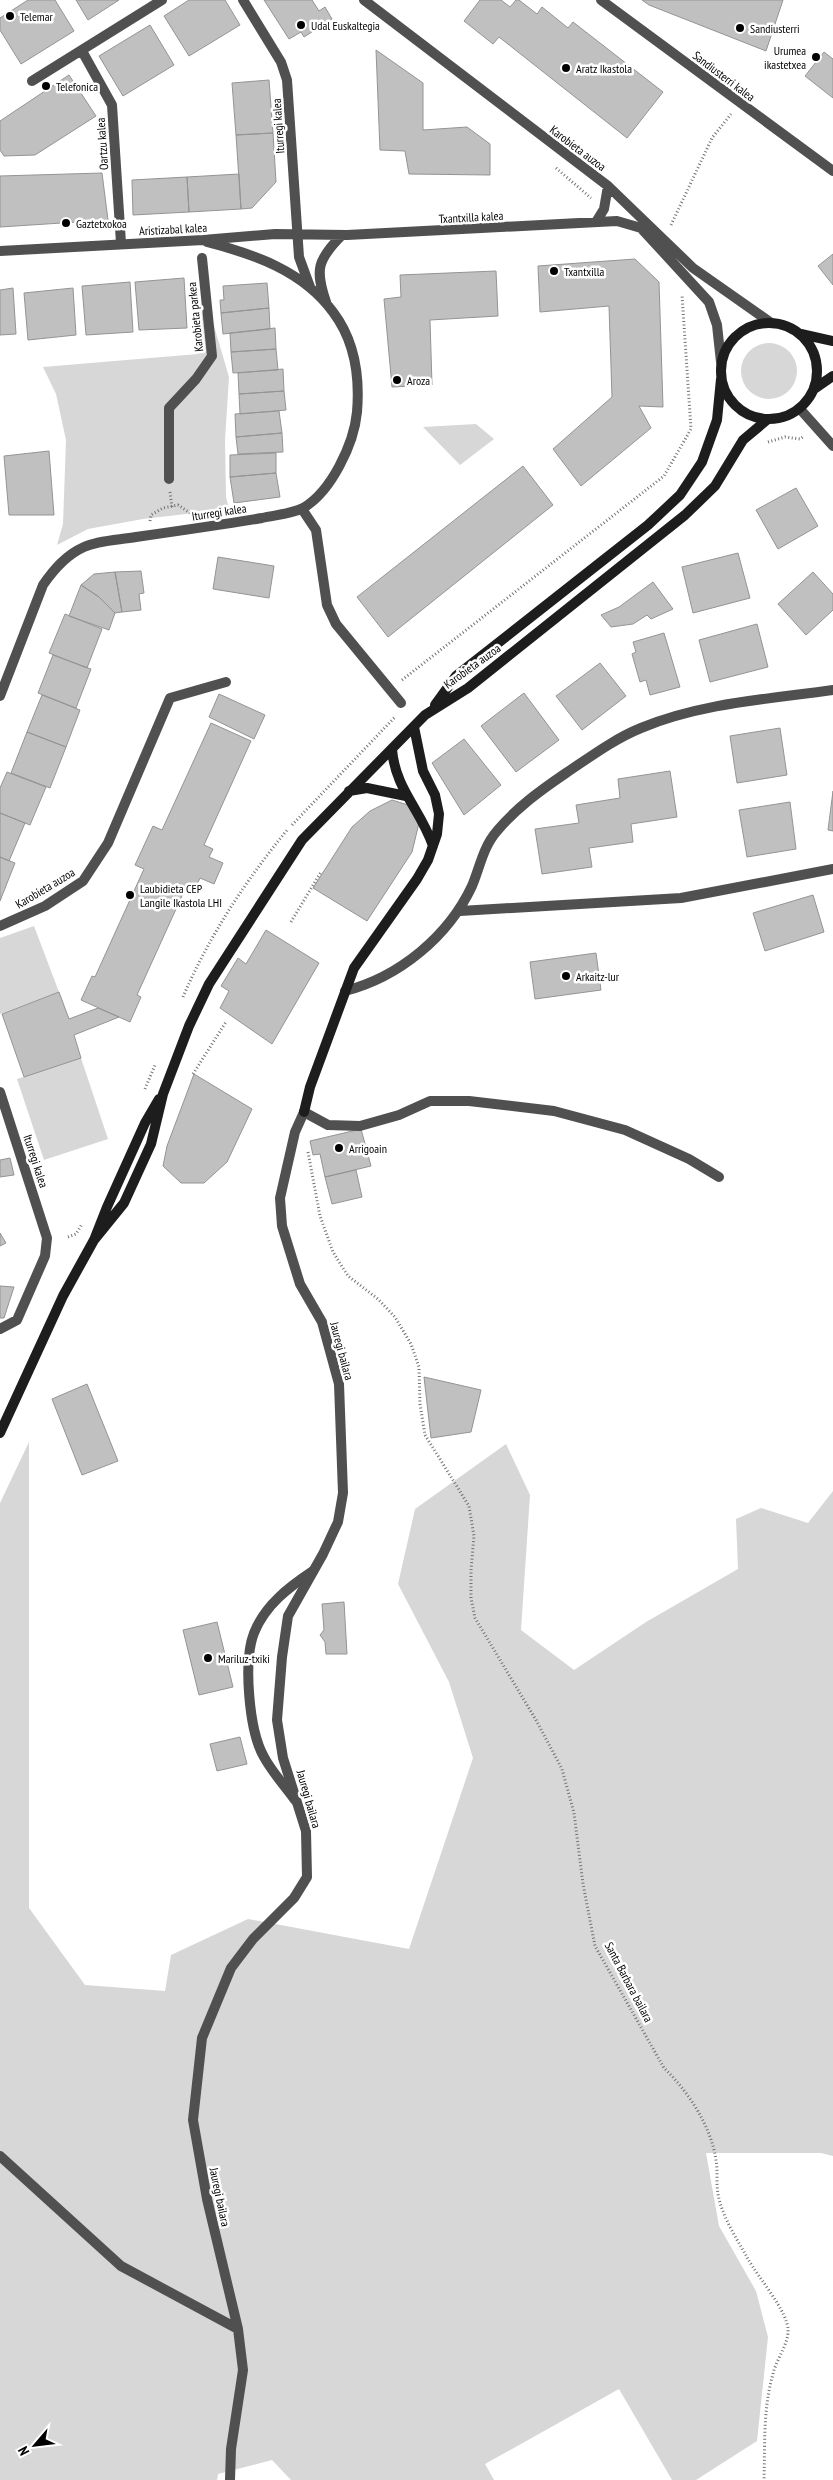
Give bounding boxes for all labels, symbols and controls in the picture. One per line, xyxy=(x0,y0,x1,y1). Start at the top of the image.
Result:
place label: Telemar xyxy=(20,9,53,24)
marker: Telemar xyxy=(4,10,16,22)
place label: Udal Euskaltegia xyxy=(311,18,380,33)
marker: Udal Euskaltegia xyxy=(295,19,307,31)
place label: Sandiusterri xyxy=(750,21,800,36)
marker: Sandiusterri xyxy=(734,22,746,34)
place label: Urumea ikastetxea xyxy=(764,43,806,72)
street label: Sandiusterri kalea xyxy=(690,48,758,104)
marker: Urumea ikastetxea xyxy=(810,51,822,63)
place label: Aratz Ikastola xyxy=(576,61,632,76)
marker: Aratz Ikastola xyxy=(560,62,572,74)
place label: Telefonica xyxy=(56,79,98,94)
marker: Telefonica xyxy=(40,80,52,92)
street label: Iturregi kalea xyxy=(269,98,287,154)
street label: Oartzu kalea xyxy=(93,117,111,171)
street label: Karobieta auzoa xyxy=(547,122,609,174)
street label: Txantxilla kalea xyxy=(438,208,504,226)
place label: Gaztetxokoa xyxy=(76,216,127,231)
marker: Gaztetxokoa xyxy=(60,217,72,229)
street label: Aristizabal kalea xyxy=(139,220,208,238)
place label: Txantxilla xyxy=(564,264,604,279)
marker: Txantxilla xyxy=(548,265,560,277)
street label: Karobieta parkea xyxy=(184,281,206,353)
place label: Aroza xyxy=(407,373,430,388)
marker: Aroza xyxy=(391,374,403,386)
street label: Iturregi kalea xyxy=(191,500,248,524)
street label: Karobieta auzoa xyxy=(441,640,503,692)
street label: Karobieta auzoa xyxy=(13,864,78,912)
place label: Laubidieta CEP Langile Ikastola LHI xyxy=(140,881,222,910)
marker: Laubidieta CEP Langile Ikastola LHI xyxy=(124,889,136,901)
place label: Arkaitz-lur xyxy=(576,969,620,984)
marker: Arkaitz-lur xyxy=(560,970,572,982)
street label: Iturregi kalea xyxy=(20,1132,52,1190)
place label: Arrigoain xyxy=(349,1141,387,1156)
marker: Arrigoain xyxy=(333,1142,345,1154)
street label: Jauregi bailara xyxy=(327,1319,357,1382)
place label: Mariluz-txiki xyxy=(218,1651,270,1666)
marker: Mariluz-txiki xyxy=(202,1652,214,1664)
street label: Jauregi bailara xyxy=(293,1767,324,1830)
street label: Santa Barbara bailara xyxy=(602,1939,656,2025)
street label: Jauregi bailara xyxy=(206,2165,234,2228)
north arrow xyxy=(10,2420,60,2470)
text: N xyxy=(14,2444,33,2459)

